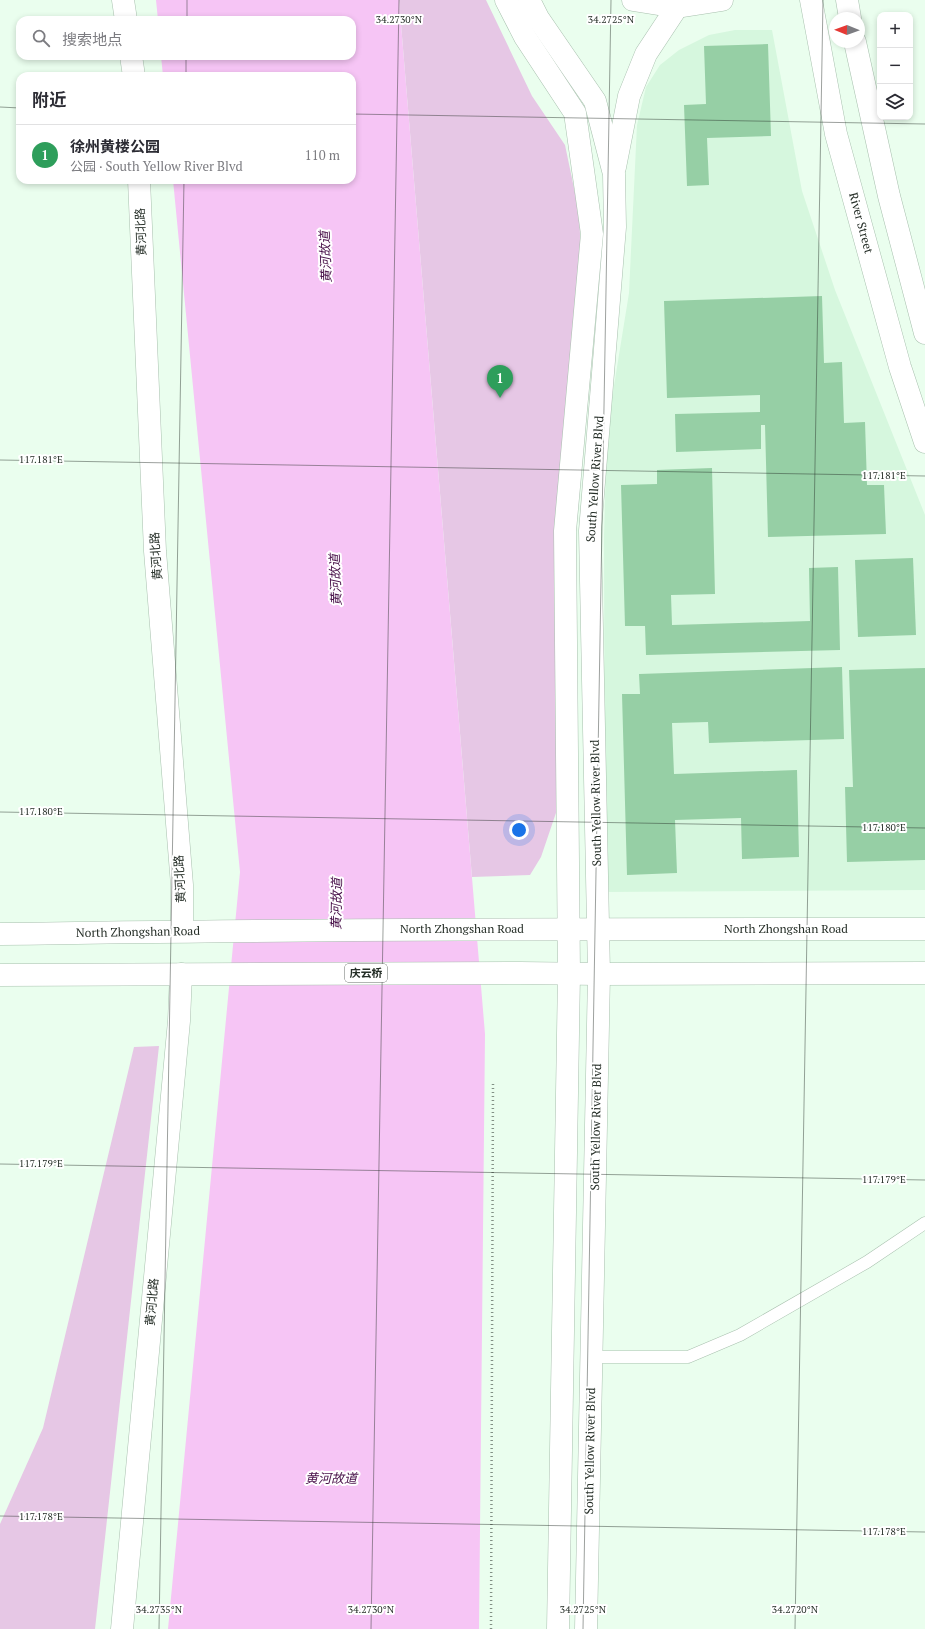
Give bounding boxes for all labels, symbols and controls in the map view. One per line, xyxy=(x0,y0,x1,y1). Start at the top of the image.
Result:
north arrow xyxy=(829,12,865,48)
map controls xyxy=(877,12,913,120)
button: + xyxy=(877,12,913,48)
text: 34.2730°N xyxy=(376,13,423,26)
text: 34.2725°N xyxy=(588,13,635,26)
search box xyxy=(16,16,356,60)
icon: search xyxy=(30,27,52,49)
text: 搜索地点 xyxy=(62,29,122,49)
button: − xyxy=(877,48,913,84)
button: layers xyxy=(877,84,913,120)
text: 附近 xyxy=(32,88,66,111)
text: 徐州黄楼公园 xyxy=(70,136,160,156)
text: 1 xyxy=(41,146,49,164)
text: 110 m xyxy=(305,146,340,164)
text: 公园 · South Yellow River Blvd xyxy=(70,157,243,175)
street label: River Street xyxy=(846,191,877,256)
street label: 黄河北路 xyxy=(132,208,149,256)
water label: 黄河故道 xyxy=(315,229,335,283)
pin: 1 xyxy=(487,365,513,398)
street label: South Yellow River Blvd xyxy=(583,415,606,543)
text: 117.181°E xyxy=(19,453,63,466)
text: 117.181°E xyxy=(862,469,906,482)
street label: 黄河北路 xyxy=(146,532,165,581)
water label: 黄河故道 xyxy=(325,552,345,606)
street label: South Yellow River Blvd xyxy=(587,739,604,867)
text: 117.180°E xyxy=(19,805,63,818)
your location xyxy=(509,820,529,840)
text: 117.180°E xyxy=(862,821,906,834)
street label: 黄河北路 xyxy=(171,855,188,903)
water label: 黄河故道 xyxy=(327,876,345,930)
street label: North Zhongshan Road xyxy=(400,921,524,936)
street label: North Zhongshan Road xyxy=(724,921,848,936)
street label: North Zhongshan Road xyxy=(76,923,200,940)
road number: 庆云桥 xyxy=(345,964,387,982)
street label: South Yellow River Blvd xyxy=(587,1063,604,1191)
text: 117.179°E xyxy=(19,1157,63,1170)
text: 117.179°E xyxy=(862,1173,906,1186)
street label: 黄河北路 xyxy=(142,1277,161,1327)
street label: South Yellow River Blvd xyxy=(581,1387,598,1515)
water label: 黄河故道 xyxy=(305,1469,359,1487)
text: 117.178°E xyxy=(19,1510,63,1523)
text: 117.178°E xyxy=(862,1525,906,1538)
text: 34.2735°N xyxy=(136,1603,183,1616)
text: 34.2730°N xyxy=(348,1603,395,1616)
text: 34.2725°N xyxy=(560,1603,607,1616)
text: 34.2720°N xyxy=(772,1603,819,1616)

